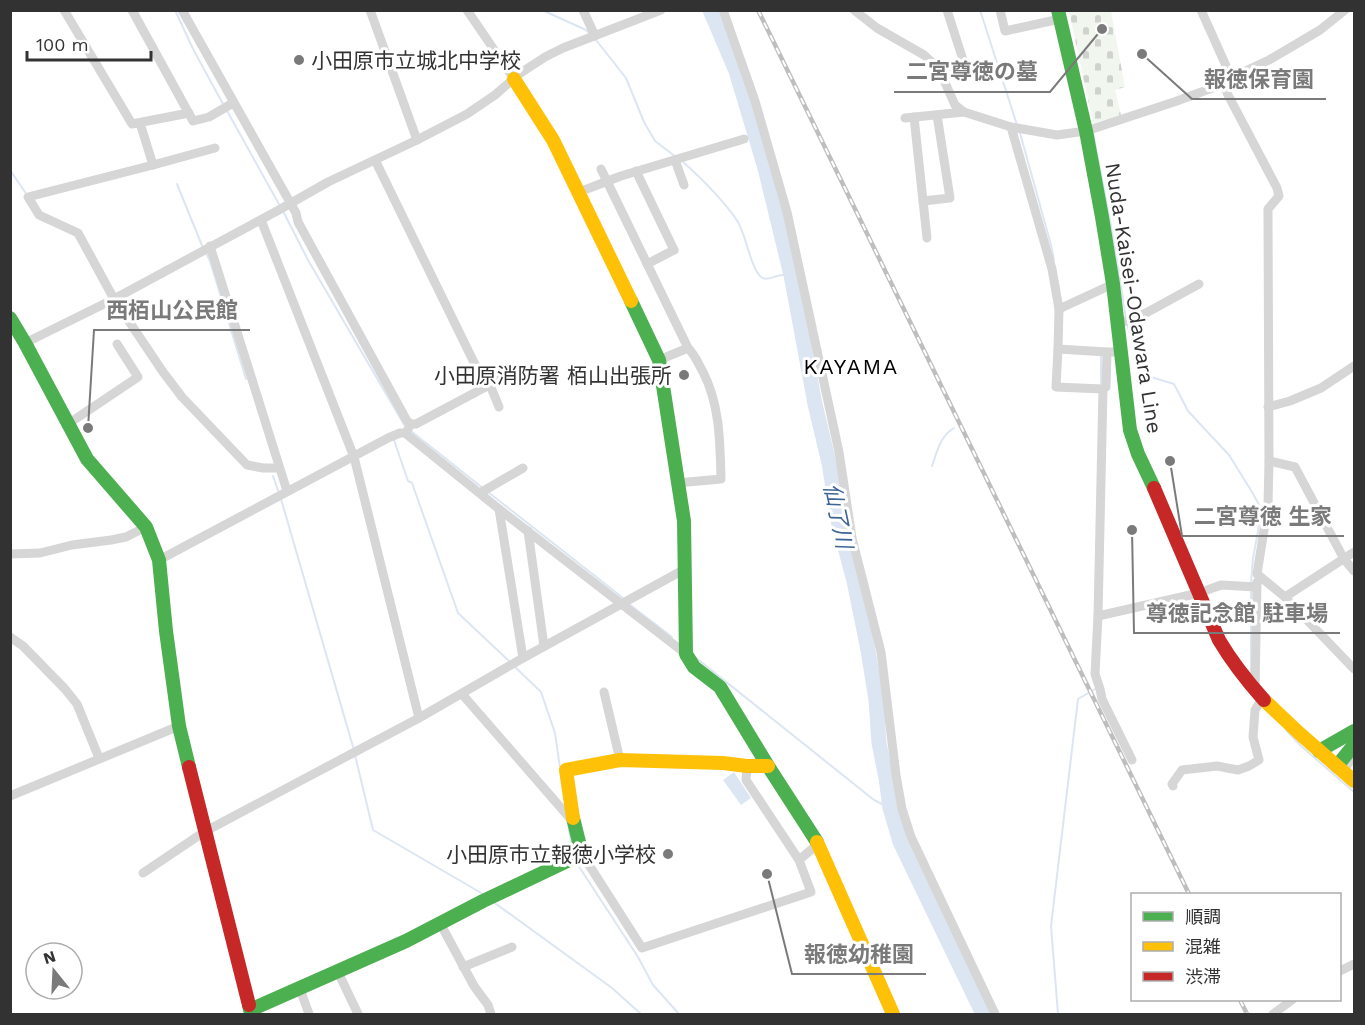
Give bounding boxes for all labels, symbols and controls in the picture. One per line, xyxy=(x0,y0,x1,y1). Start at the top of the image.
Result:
scale bar xyxy=(27,24,152,62)
text: 100 m xyxy=(36,34,89,55)
place label: 小田原市立城北中学校 xyxy=(311,48,521,73)
callout: 二宮尊徳の墓 xyxy=(894,52,1050,92)
marker: 小田原市立城北中学校 xyxy=(292,53,306,67)
text: 二宮尊徳の墓 xyxy=(906,59,1038,84)
callout: 報徳保育園 xyxy=(1192,59,1326,99)
text: 報徳保育園 xyxy=(1204,67,1314,92)
street label: Nuda-Kaisei-Odawara Line xyxy=(1100,161,1168,435)
callout: 西栢山公民館 xyxy=(94,290,250,330)
text: 西栢山公民館 xyxy=(106,298,238,323)
district label: KAYAMA xyxy=(803,354,899,379)
place label: 小田原消防署 栢山出張所 xyxy=(434,363,672,388)
marker: 小田原消防署 栢山出張所 xyxy=(677,368,691,382)
water label: 仙了川 xyxy=(819,481,858,553)
callout: 二宮尊徳 生家 xyxy=(1182,496,1344,536)
text: 二宮尊徳 生家 xyxy=(1194,504,1332,529)
callout: 尊徳記念館 駐車場 xyxy=(1134,593,1340,633)
text: 尊徳記念館 駐車場 xyxy=(1146,601,1328,626)
place label: 小田原市立報徳小学校 xyxy=(446,842,656,867)
marker: 小田原市立報徳小学校 xyxy=(661,847,675,861)
legend xyxy=(1131,893,1341,1001)
text: 順調 xyxy=(1185,906,1221,927)
callout: 報徳幼稚園 xyxy=(792,934,926,974)
text: 混雑 xyxy=(1185,936,1221,957)
north arrow xyxy=(24,941,84,1001)
text: 報徳幼稚園 xyxy=(804,942,914,967)
text: N xyxy=(41,946,58,968)
text: 渋滞 xyxy=(1185,966,1221,987)

